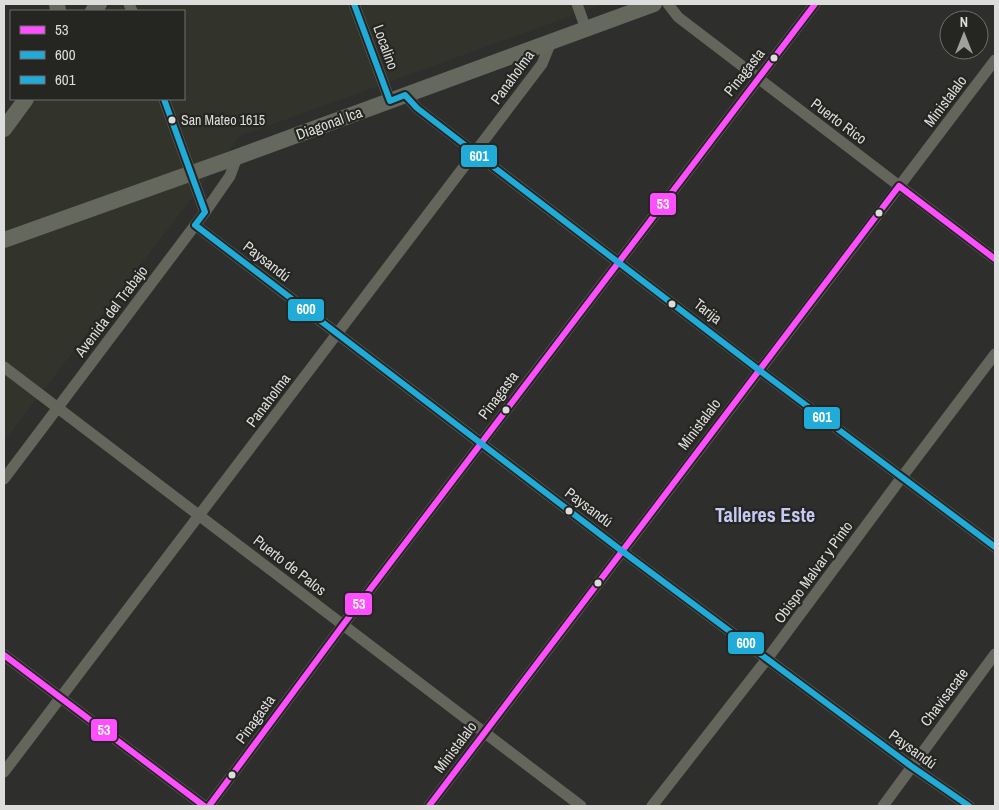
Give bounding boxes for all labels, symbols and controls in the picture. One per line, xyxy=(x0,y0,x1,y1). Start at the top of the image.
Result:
legend xyxy=(10,10,185,100)
north arrow xyxy=(939,10,989,60)
text: N xyxy=(960,13,968,31)
text: 53 xyxy=(55,19,69,40)
street label: Localino xyxy=(368,22,404,73)
text: 600 xyxy=(55,44,76,65)
street label: Pinagasta xyxy=(719,44,769,100)
street label: Panaholma xyxy=(485,46,539,108)
unlabelled marker xyxy=(769,53,779,63)
text: 601 xyxy=(55,69,76,90)
street label: Ministalalo xyxy=(919,71,971,131)
street label: Puerto Rico xyxy=(807,93,871,149)
street label: Diagonal Ica xyxy=(293,101,365,145)
place label: San Mateo 1615 xyxy=(181,111,265,129)
marker: San Mateo 1615 xyxy=(167,115,177,125)
line badge: 601 xyxy=(460,144,498,168)
text: 601 xyxy=(469,147,489,165)
line badge: 53 xyxy=(649,192,677,216)
text: 53 xyxy=(657,195,669,213)
unlabelled marker xyxy=(874,208,884,218)
street label: Paysandú xyxy=(239,236,295,286)
street label: Avenida del Trabajo xyxy=(69,261,152,362)
street label: Tarija xyxy=(690,293,727,329)
line badge: 600 xyxy=(287,298,325,322)
unlabelled marker xyxy=(667,299,677,309)
text: 600 xyxy=(296,300,316,318)
street label: Pinagasta xyxy=(473,366,523,423)
street label: Panaholma xyxy=(241,369,295,431)
street label: Ministalalo xyxy=(673,394,725,454)
unlabelled marker xyxy=(501,405,511,415)
line badge: 601 xyxy=(803,406,841,430)
text: 601 xyxy=(812,408,832,426)
street label: Paysandú xyxy=(561,482,617,532)
district label: Talleres Este xyxy=(715,501,815,528)
unlabelled marker xyxy=(564,506,574,516)
street label: Obispo Malvar y Pinto xyxy=(769,516,857,627)
street label: Puerto de Palos xyxy=(249,530,331,600)
unlabelled marker xyxy=(593,578,603,588)
line badge: 53 xyxy=(344,592,373,616)
text: 53 xyxy=(353,595,365,613)
line badge: 600 xyxy=(727,631,765,655)
text: 600 xyxy=(736,634,756,652)
street label: Chavisacate xyxy=(915,663,973,731)
street label: Pinagasta xyxy=(230,690,280,748)
street label: Ministalalo xyxy=(429,717,481,777)
line badge: 53 xyxy=(90,718,118,742)
text: 53 xyxy=(98,721,110,739)
street label: Paysandú xyxy=(885,724,941,774)
unlabelled marker xyxy=(227,770,237,780)

